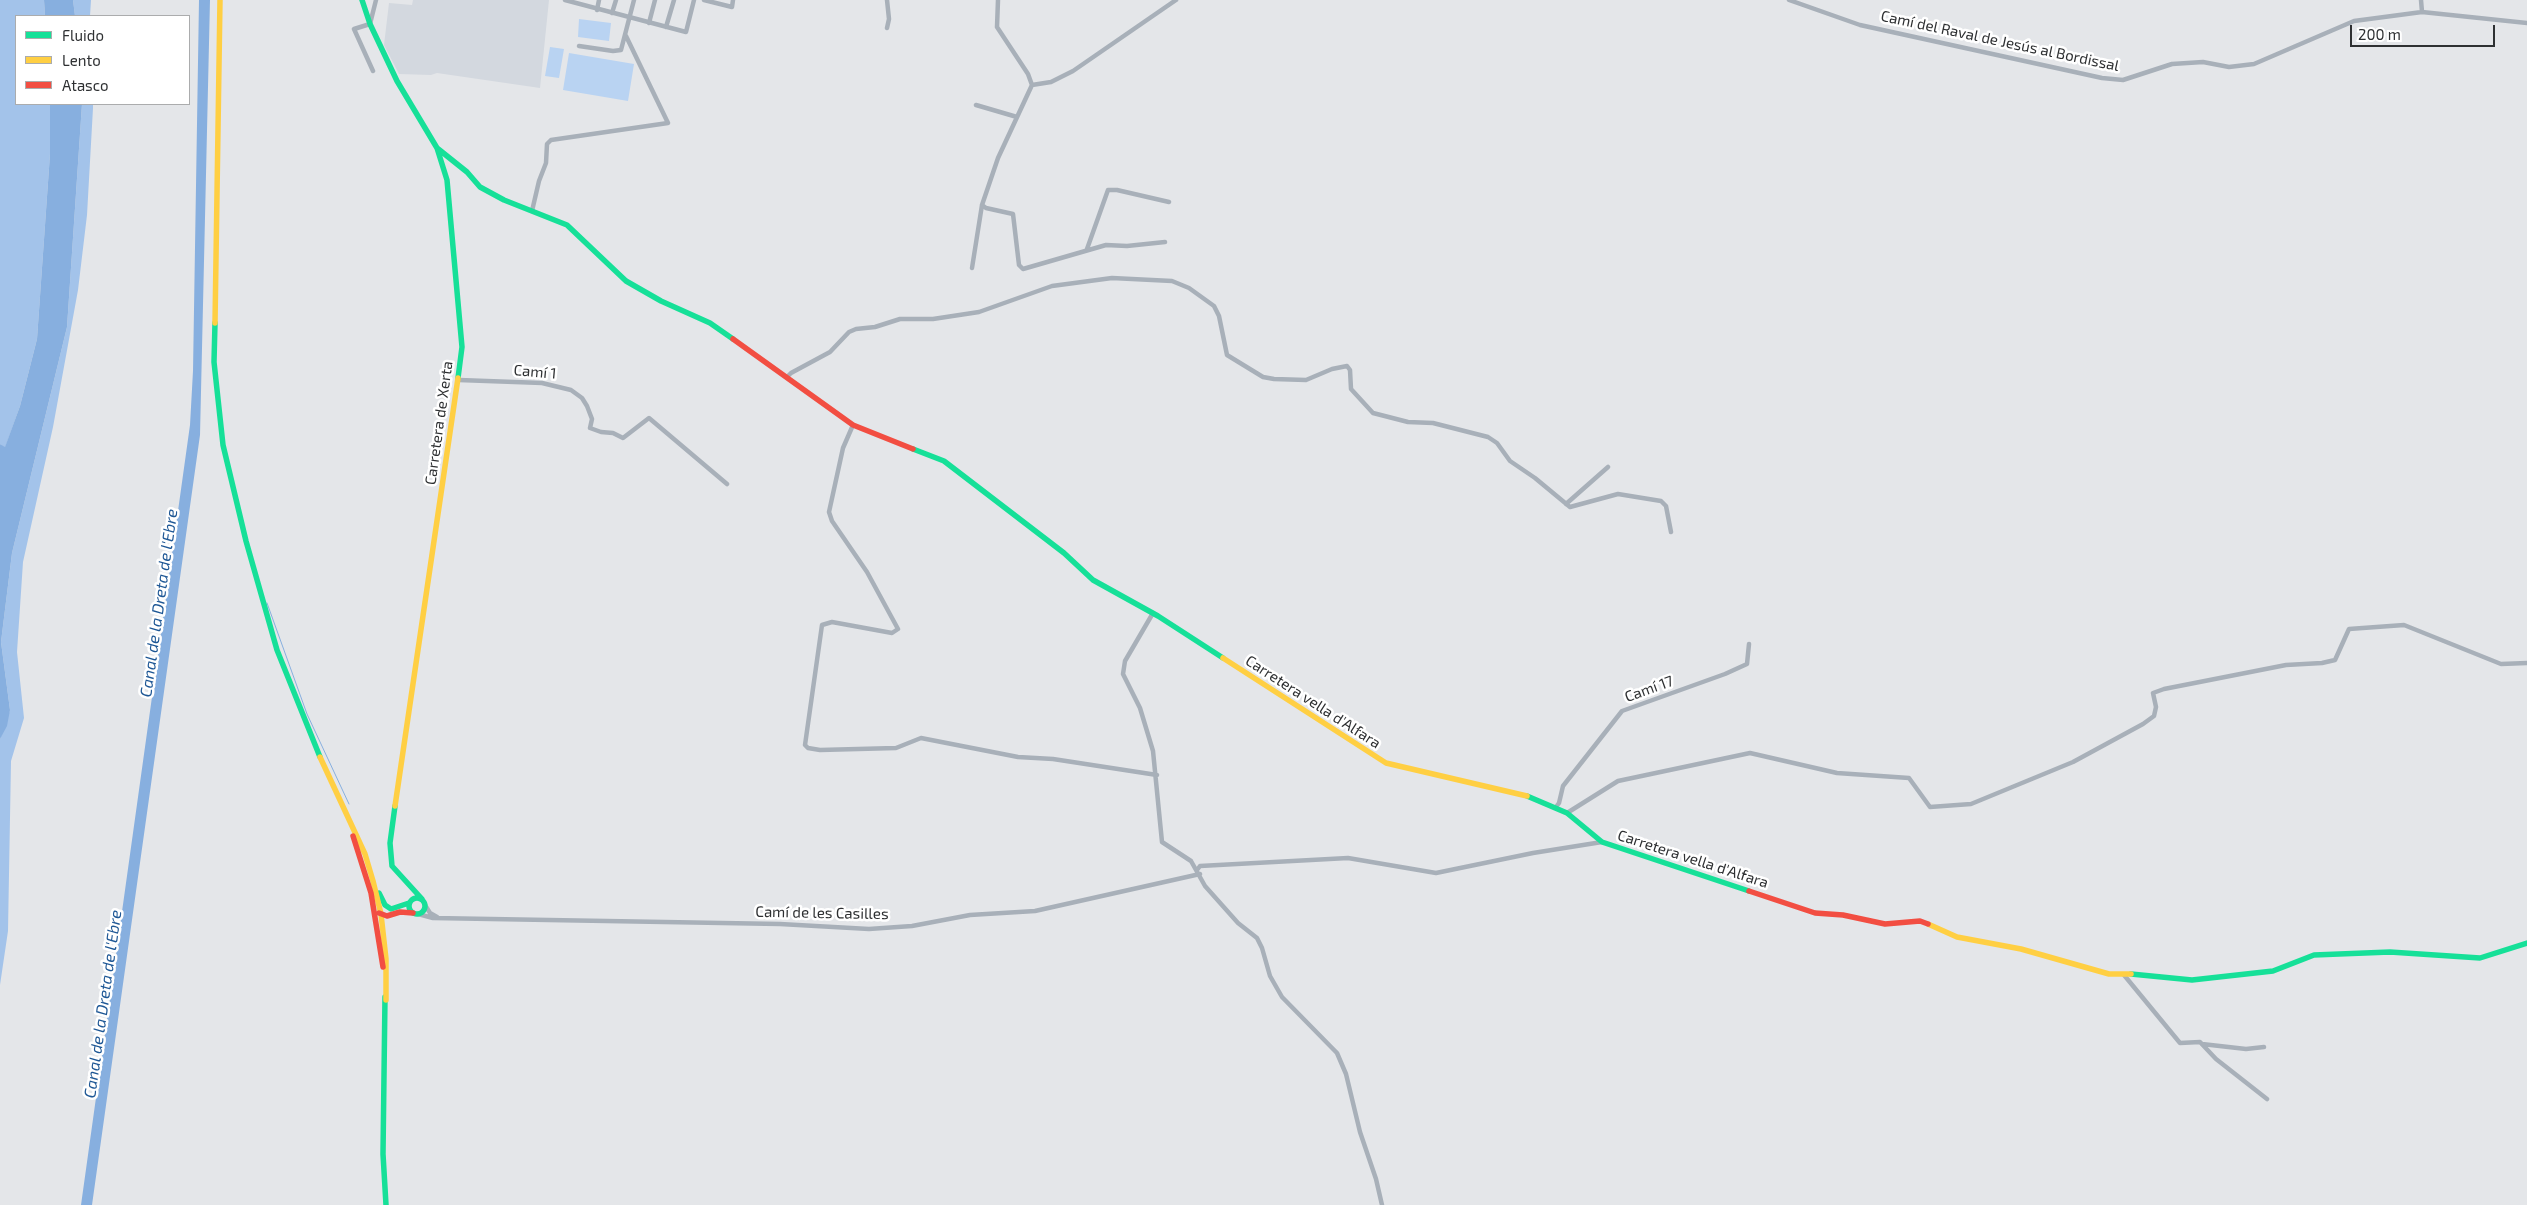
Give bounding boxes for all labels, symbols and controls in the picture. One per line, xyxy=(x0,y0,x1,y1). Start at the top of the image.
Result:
street label: Camí del Raval de Jesús al Bordissal xyxy=(1879,7,2121,75)
legend xyxy=(15,15,190,105)
scale bar xyxy=(2352,15,2497,47)
text: 200 m xyxy=(2358,25,2401,43)
text: Fluido xyxy=(62,26,104,44)
text: Lento xyxy=(62,51,101,69)
text: Atasco xyxy=(62,76,108,94)
street label: Carretera de Xerta xyxy=(421,360,457,486)
street label: Camí 1 xyxy=(513,361,557,383)
water label: Canal de la Dreta de l'Ebre xyxy=(136,508,182,698)
street label: Carretera vella d'Alfara xyxy=(1242,652,1384,752)
street label: Camí 17 xyxy=(1622,672,1676,706)
street label: Carretera vella d'Alfara xyxy=(1615,826,1771,892)
street label: Camí de les Casilles xyxy=(755,903,889,923)
water label: Canal de la Dreta de l'Ebre xyxy=(80,909,126,1099)

